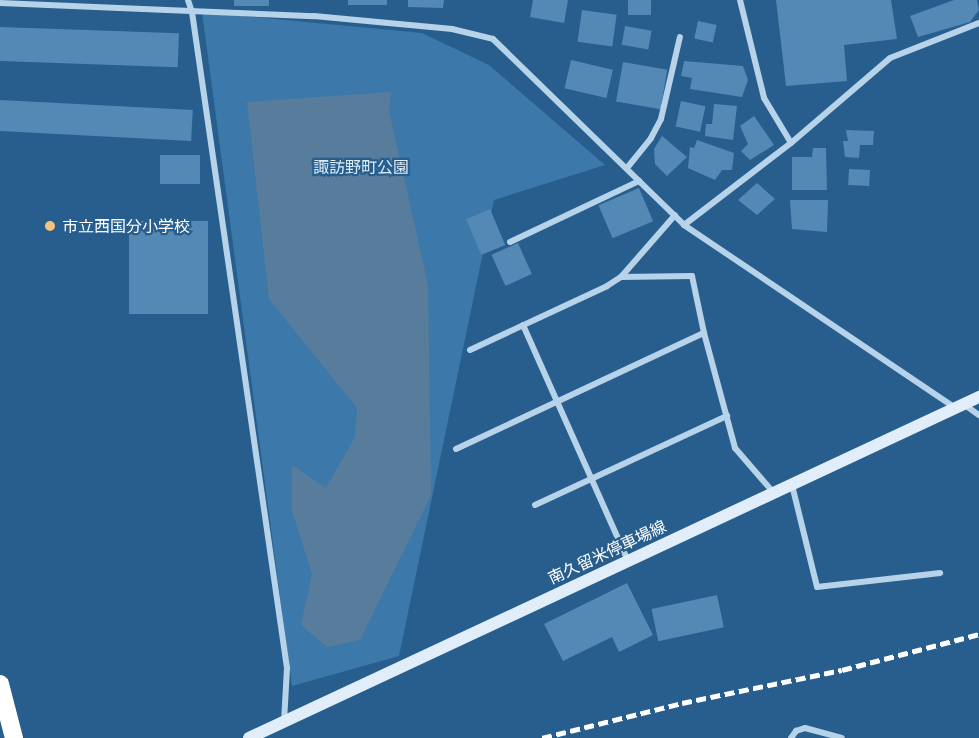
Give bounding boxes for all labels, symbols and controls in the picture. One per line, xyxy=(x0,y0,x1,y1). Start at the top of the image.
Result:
park label: 諏訪野町公園 xyxy=(313,157,409,177)
place label: 市立西国分小学校 xyxy=(62,216,190,236)
marker: 市立西国分小学校 xyxy=(43,219,57,233)
street label: 南久留米停車場線 xyxy=(545,516,669,588)

